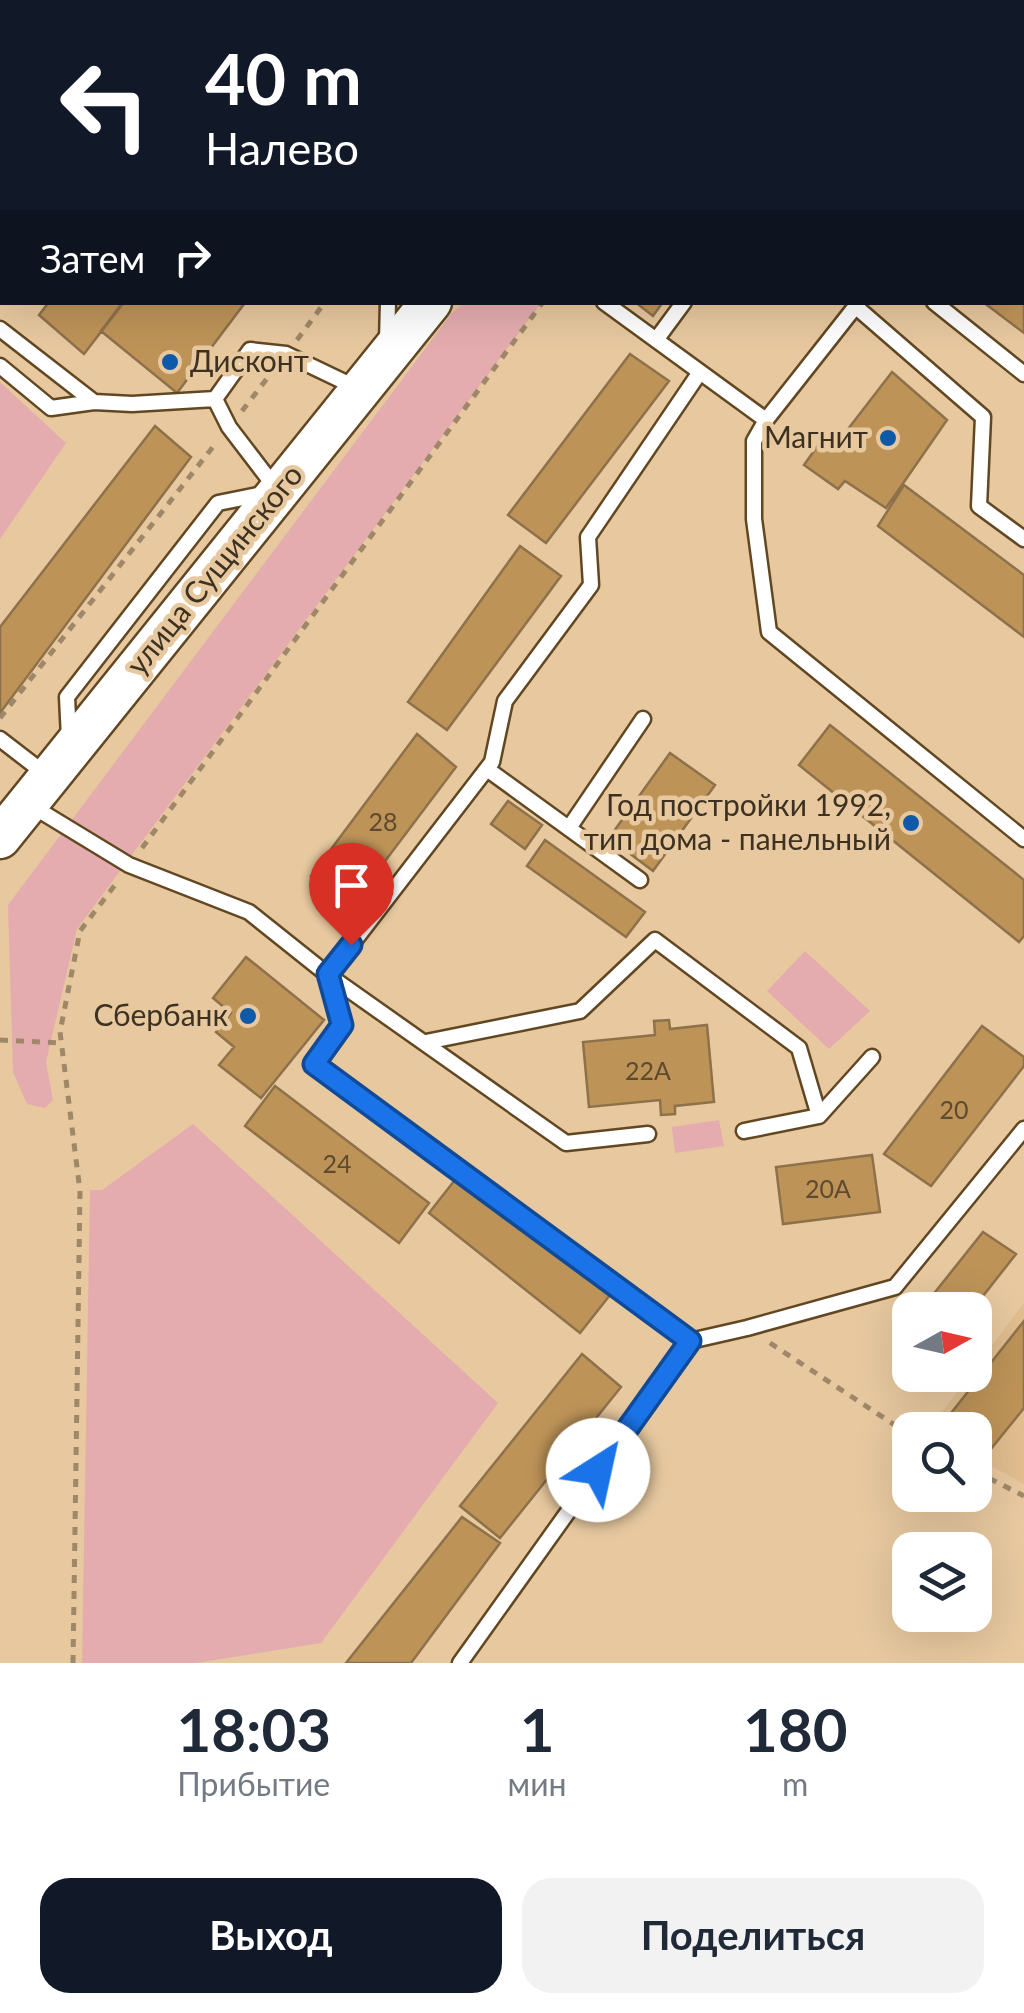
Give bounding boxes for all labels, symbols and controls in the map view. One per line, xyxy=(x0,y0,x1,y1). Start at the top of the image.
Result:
text: 40 m xyxy=(205,36,362,120)
icon: left xyxy=(40,40,170,170)
text: Налево xyxy=(205,121,359,175)
icon: right xyxy=(165,230,220,285)
text: Затем xyxy=(40,235,145,281)
place label: Дисконт xyxy=(190,342,309,378)
marker: Дисконт xyxy=(159,351,181,373)
place label: Магнит xyxy=(764,418,868,454)
marker: Магнит xyxy=(877,427,899,449)
street label: улица Сущинского xyxy=(118,457,309,681)
place label: Год постройки 1992, тип дома - панельный xyxy=(584,786,891,856)
house number: 28 xyxy=(368,806,398,836)
marker: Год постройки 1992, тип дома - панельный xyxy=(900,812,922,834)
pin xyxy=(309,843,394,946)
icon: arrive xyxy=(324,858,379,913)
place label: Сбербанк xyxy=(93,996,228,1032)
marker: Сбербанк xyxy=(237,1005,259,1027)
house number: 22А xyxy=(625,1055,671,1085)
house number: 20 xyxy=(939,1094,969,1124)
house number: 24 xyxy=(322,1148,352,1178)
house number: 20А xyxy=(805,1173,851,1203)
north arrow xyxy=(892,1292,992,1392)
map controls xyxy=(892,1292,992,1632)
button: search xyxy=(892,1412,992,1512)
position arrow xyxy=(546,1418,650,1522)
button: layers xyxy=(892,1532,992,1632)
text: 18:03 xyxy=(176,1693,331,1765)
text: 1 xyxy=(520,1693,555,1765)
text: 180 xyxy=(743,1693,847,1765)
text: Прибытие xyxy=(177,1764,330,1803)
text: мин xyxy=(508,1764,567,1803)
text: m xyxy=(782,1764,808,1803)
button: Выход xyxy=(40,1878,502,1993)
button: Поделиться xyxy=(522,1878,984,1993)

